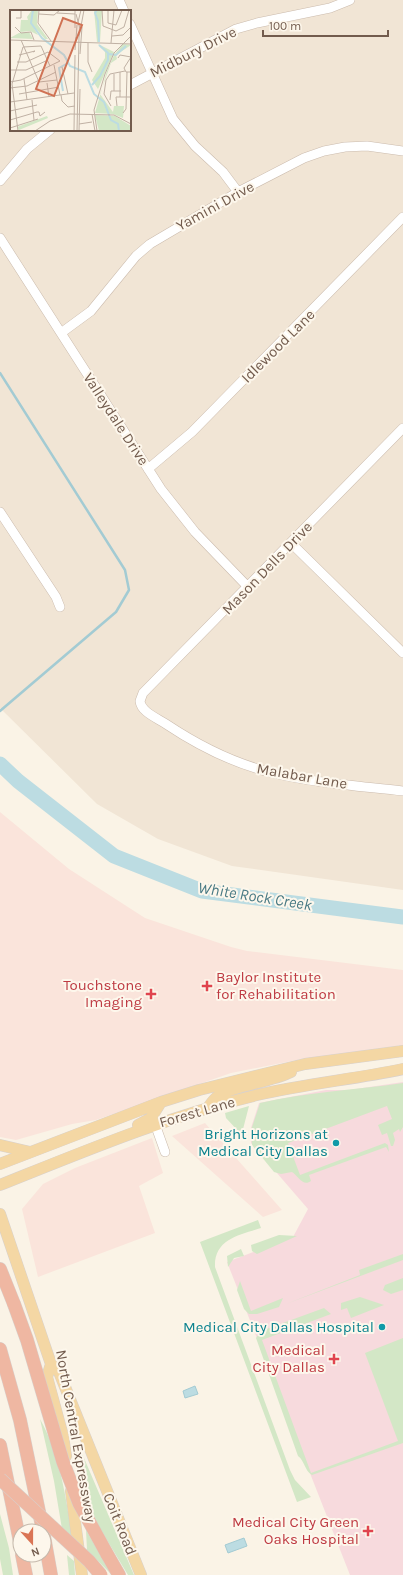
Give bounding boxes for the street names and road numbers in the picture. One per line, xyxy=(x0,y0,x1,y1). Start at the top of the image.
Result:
street label: Midbury Drive xyxy=(147,22,239,82)
street label: Yamini Drive xyxy=(173,177,257,235)
street label: Idlewood Lane xyxy=(237,305,319,387)
street label: Valleydale Drive xyxy=(79,369,153,469)
street label: Mason Dells Drive xyxy=(218,518,316,618)
street label: Malabar Lane xyxy=(255,759,349,793)
street label: Forest Lane xyxy=(157,1093,237,1131)
street label: North Central Expressway xyxy=(52,1348,100,1524)
street label: Coit Road xyxy=(99,1490,141,1558)

